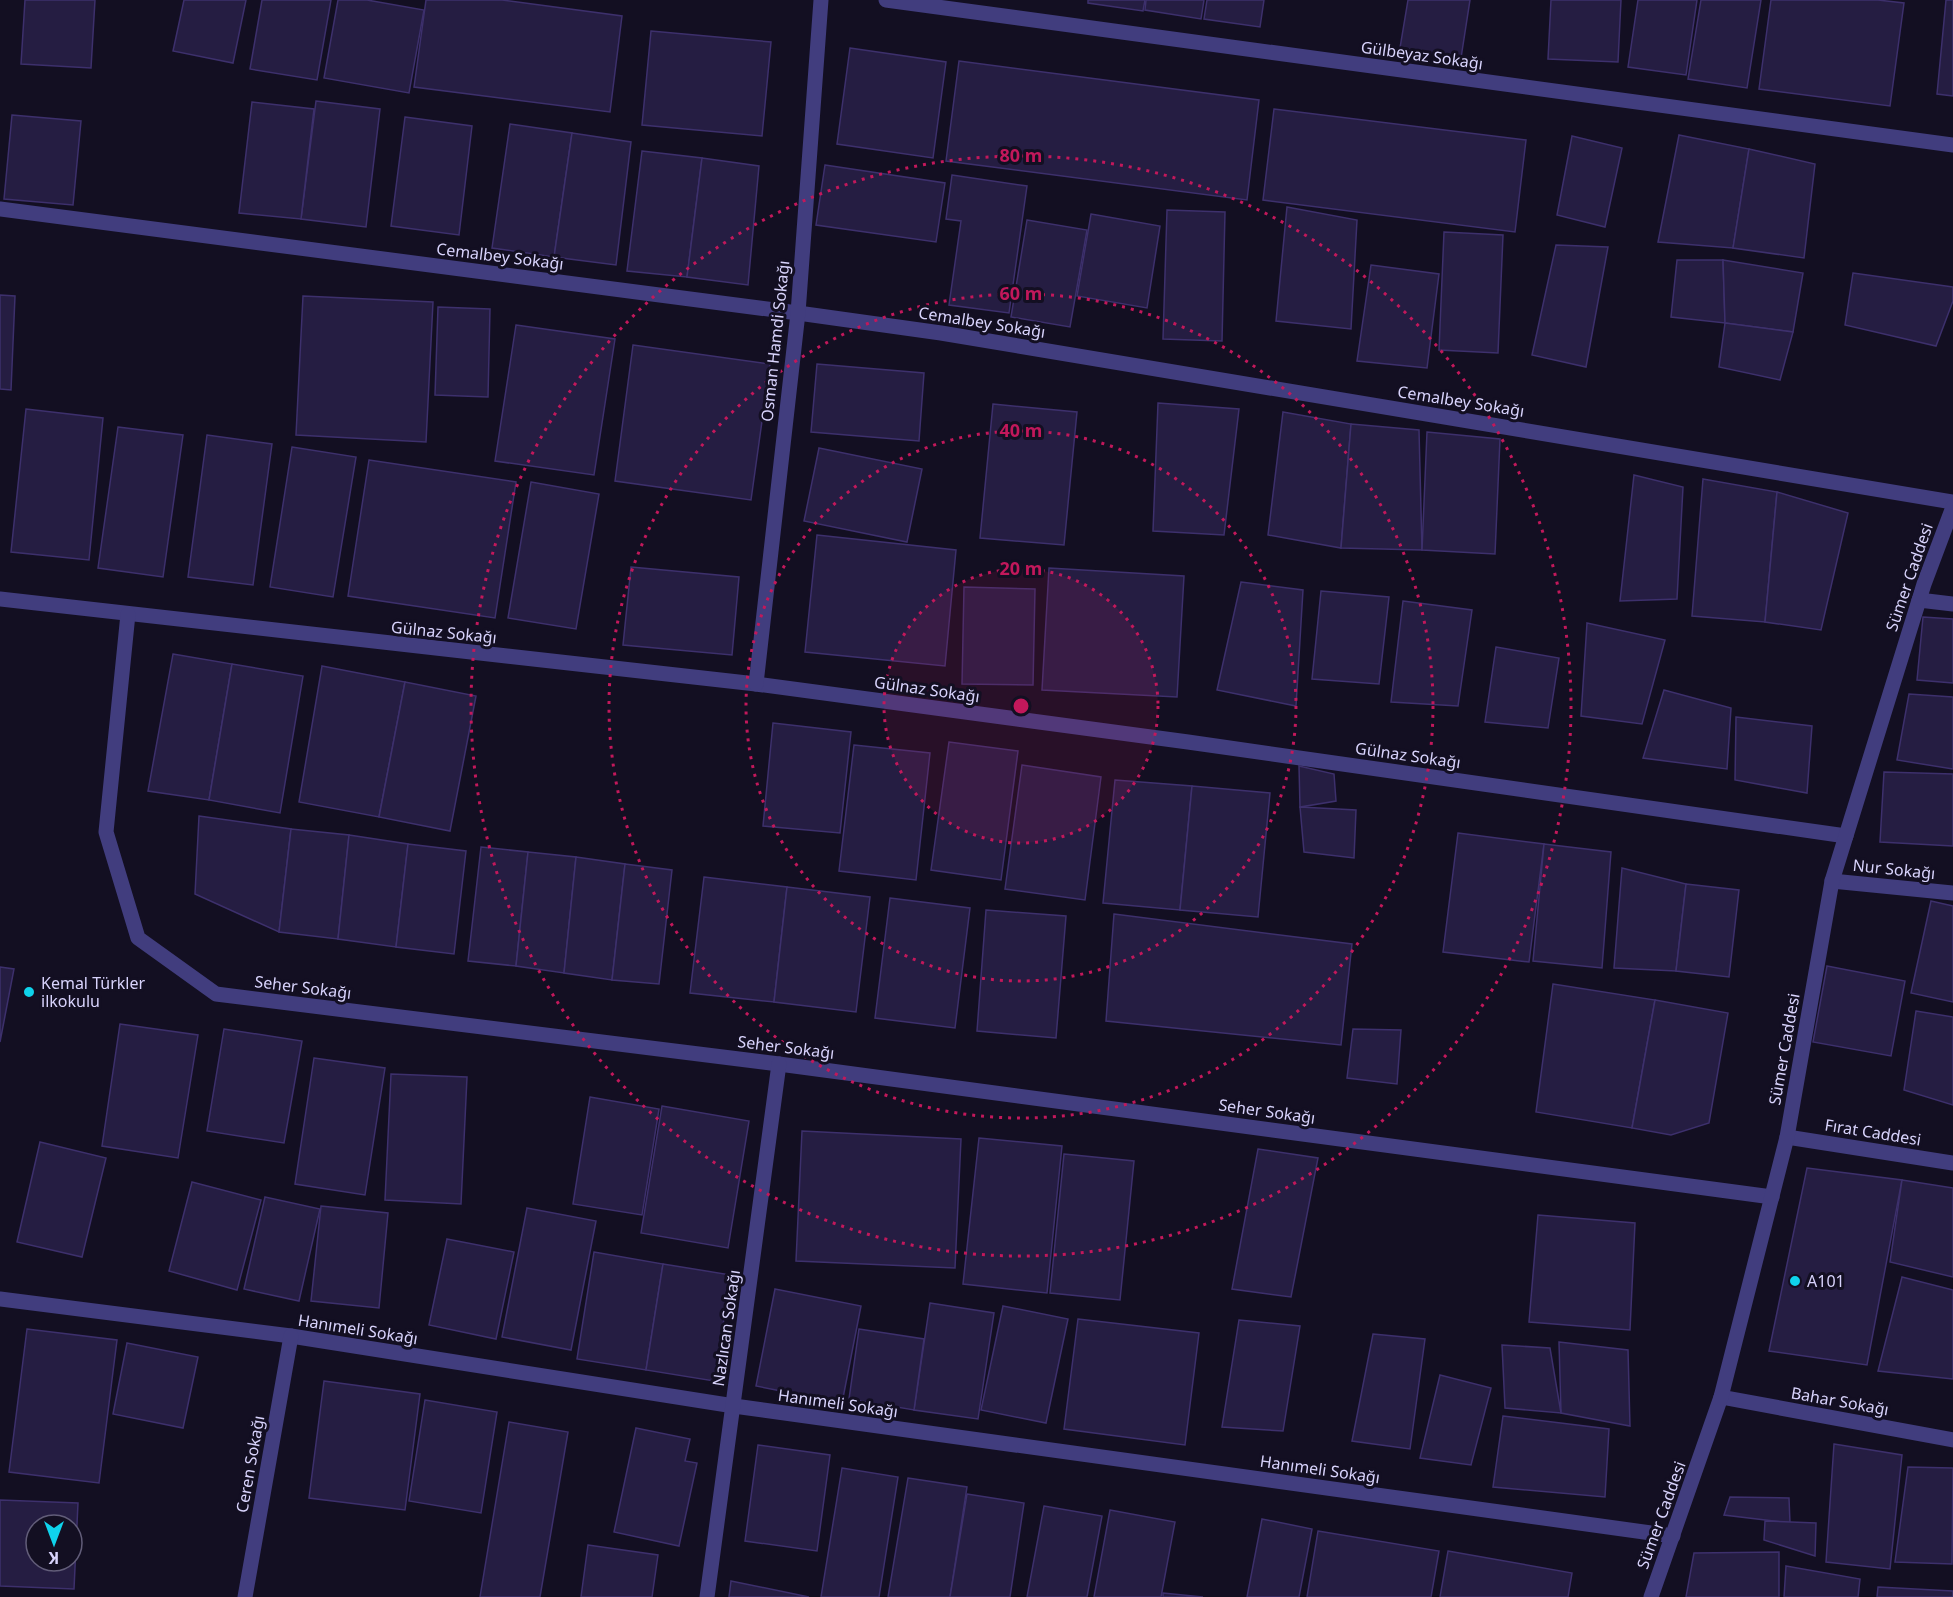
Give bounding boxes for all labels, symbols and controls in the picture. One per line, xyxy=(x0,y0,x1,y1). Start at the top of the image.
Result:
street label: Gülbeyaz Sokağı xyxy=(1360,36,1484,74)
text: 80 m xyxy=(1000,143,1042,167)
street label: Cemalbey Sokağı xyxy=(435,237,565,275)
street label: Osman Hamdi Sokağı xyxy=(756,259,794,423)
text: 60 m xyxy=(1000,281,1042,305)
street label: Cemalbey Sokağı xyxy=(917,301,1047,343)
street label: Cemalbey Sokağı xyxy=(1396,380,1526,422)
text: 40 m xyxy=(1000,418,1042,442)
street label: Sümer Caddesi xyxy=(1880,520,1938,634)
text: 20 m xyxy=(1000,556,1042,580)
street label: Gülnaz Sokağı xyxy=(390,616,498,648)
street label: Gülnaz Sokağı xyxy=(873,671,981,707)
centre of rings xyxy=(1011,696,1031,716)
street label: Gülnaz Sokağı xyxy=(1354,737,1462,773)
street label: Nur Sokağı xyxy=(1852,854,1936,884)
street label: Seher Sokağı xyxy=(253,970,353,1004)
place label: Kemal Türkler ilkokulu xyxy=(41,972,145,1012)
marker: Kemal Türkler ilkokulu xyxy=(22,985,36,999)
street label: Sümer Caddesi xyxy=(1763,991,1805,1107)
street label: Seher Sokağı xyxy=(736,1030,836,1064)
street label: Seher Sokağı xyxy=(1217,1093,1317,1129)
street label: Fırat Caddesi xyxy=(1823,1114,1923,1150)
street label: Nazlıcan Sokağı xyxy=(707,1268,745,1388)
place label: A101 xyxy=(1807,1270,1845,1292)
marker: A101 xyxy=(1788,1274,1802,1288)
street label: Hanımeli Sokağı xyxy=(296,1309,420,1349)
street label: Bahar Sokağı xyxy=(1789,1382,1891,1420)
street label: Hanımeli Sokağı xyxy=(776,1384,900,1422)
street label: Ceren Sokağı xyxy=(231,1414,269,1514)
street label: Hanımeli Sokağı xyxy=(1258,1450,1382,1488)
street label: Sümer Caddesi xyxy=(1631,1458,1691,1572)
north arrow xyxy=(24,1513,84,1573)
text: K xyxy=(48,1547,59,1569)

